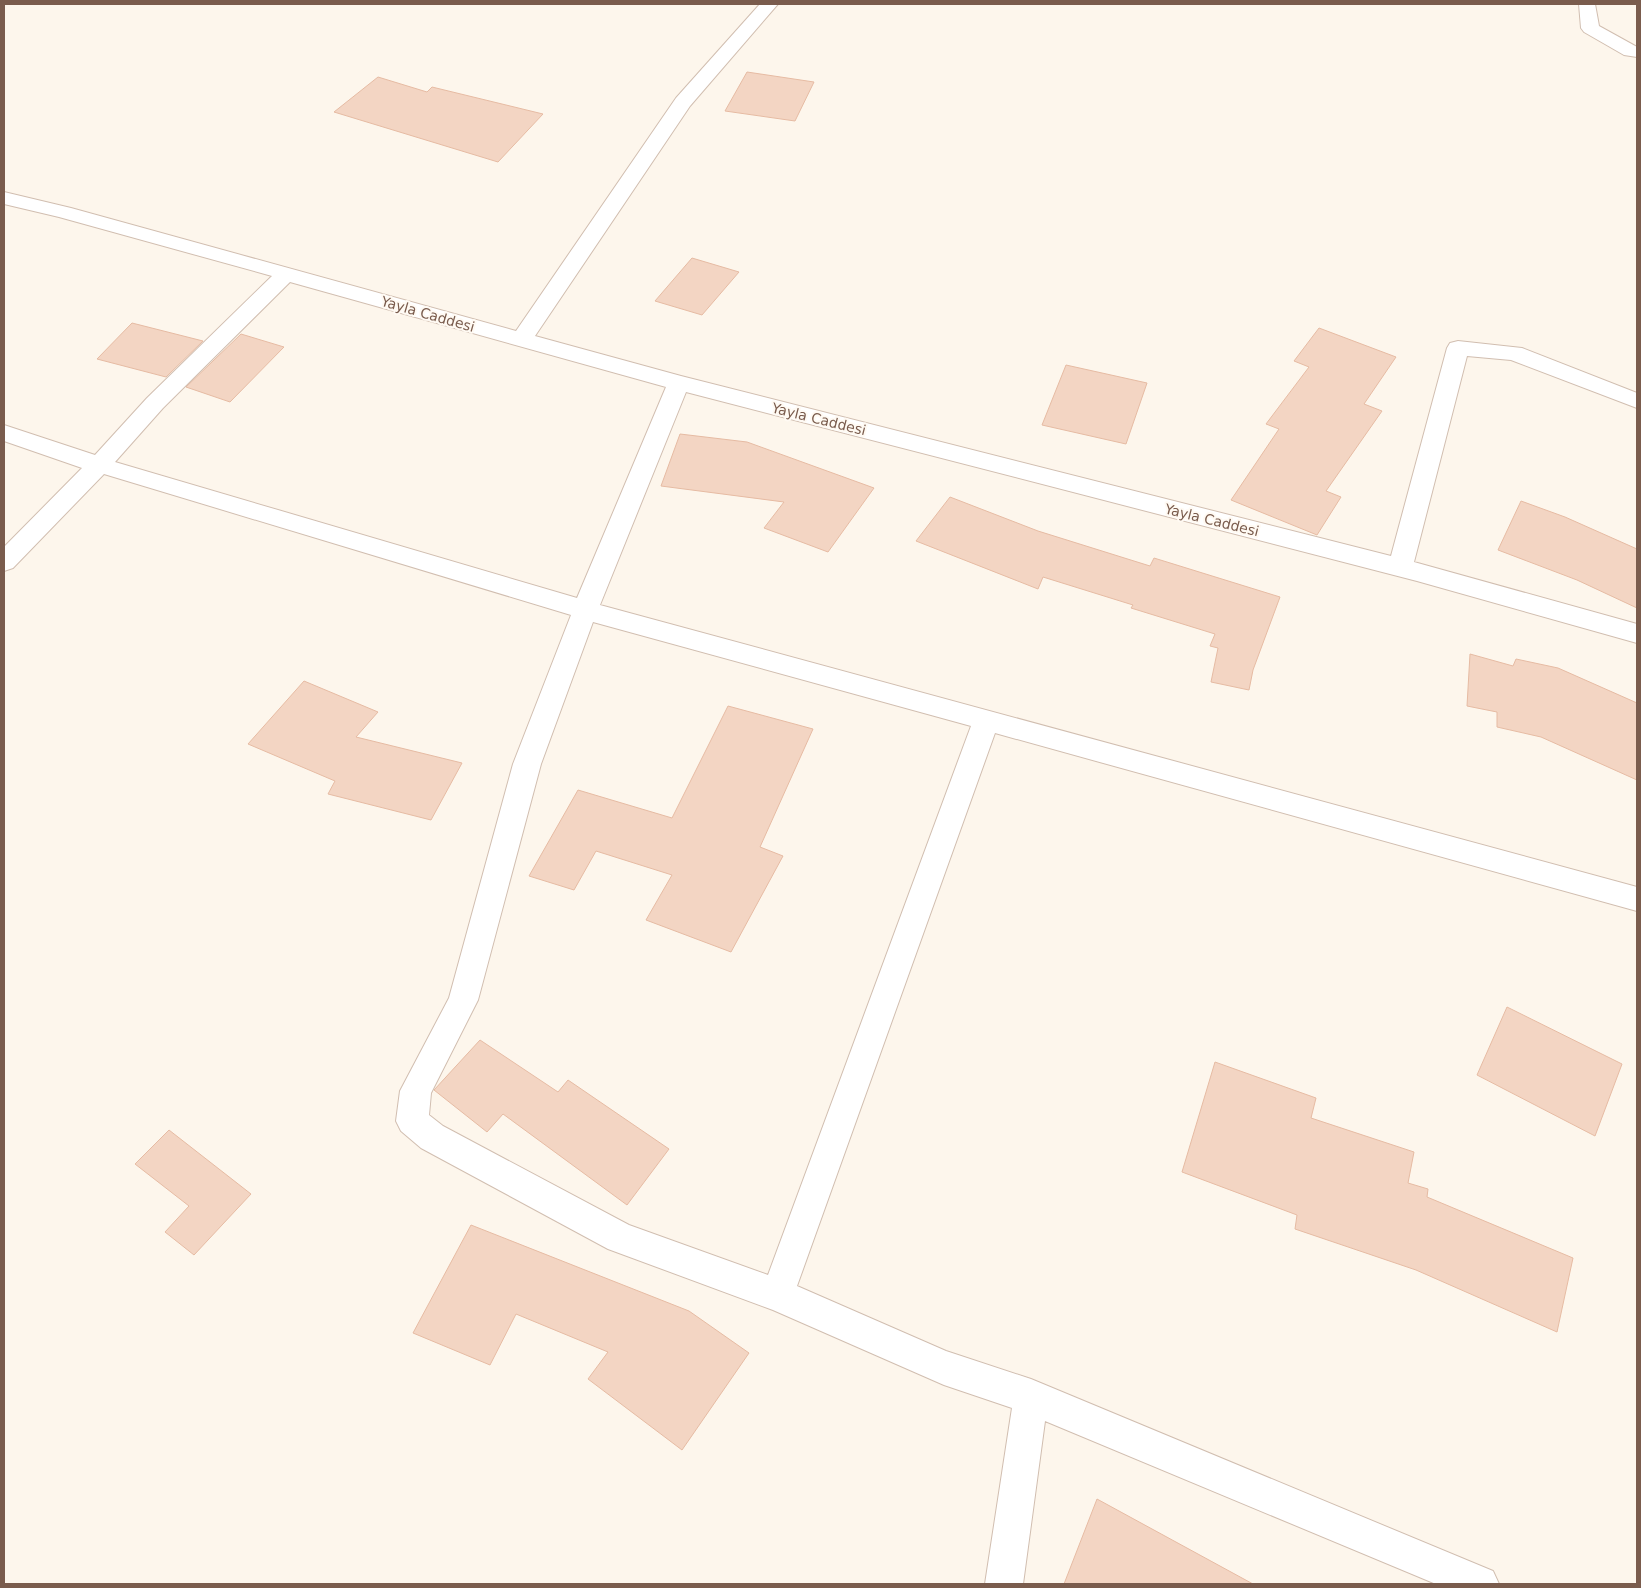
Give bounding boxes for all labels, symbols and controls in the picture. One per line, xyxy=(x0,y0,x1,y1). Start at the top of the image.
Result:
street label: Yayla Caddesi xyxy=(379,293,477,335)
street label: Yayla Caddesi xyxy=(769,399,868,438)
street label: Yayla Caddesi xyxy=(1162,500,1261,539)

